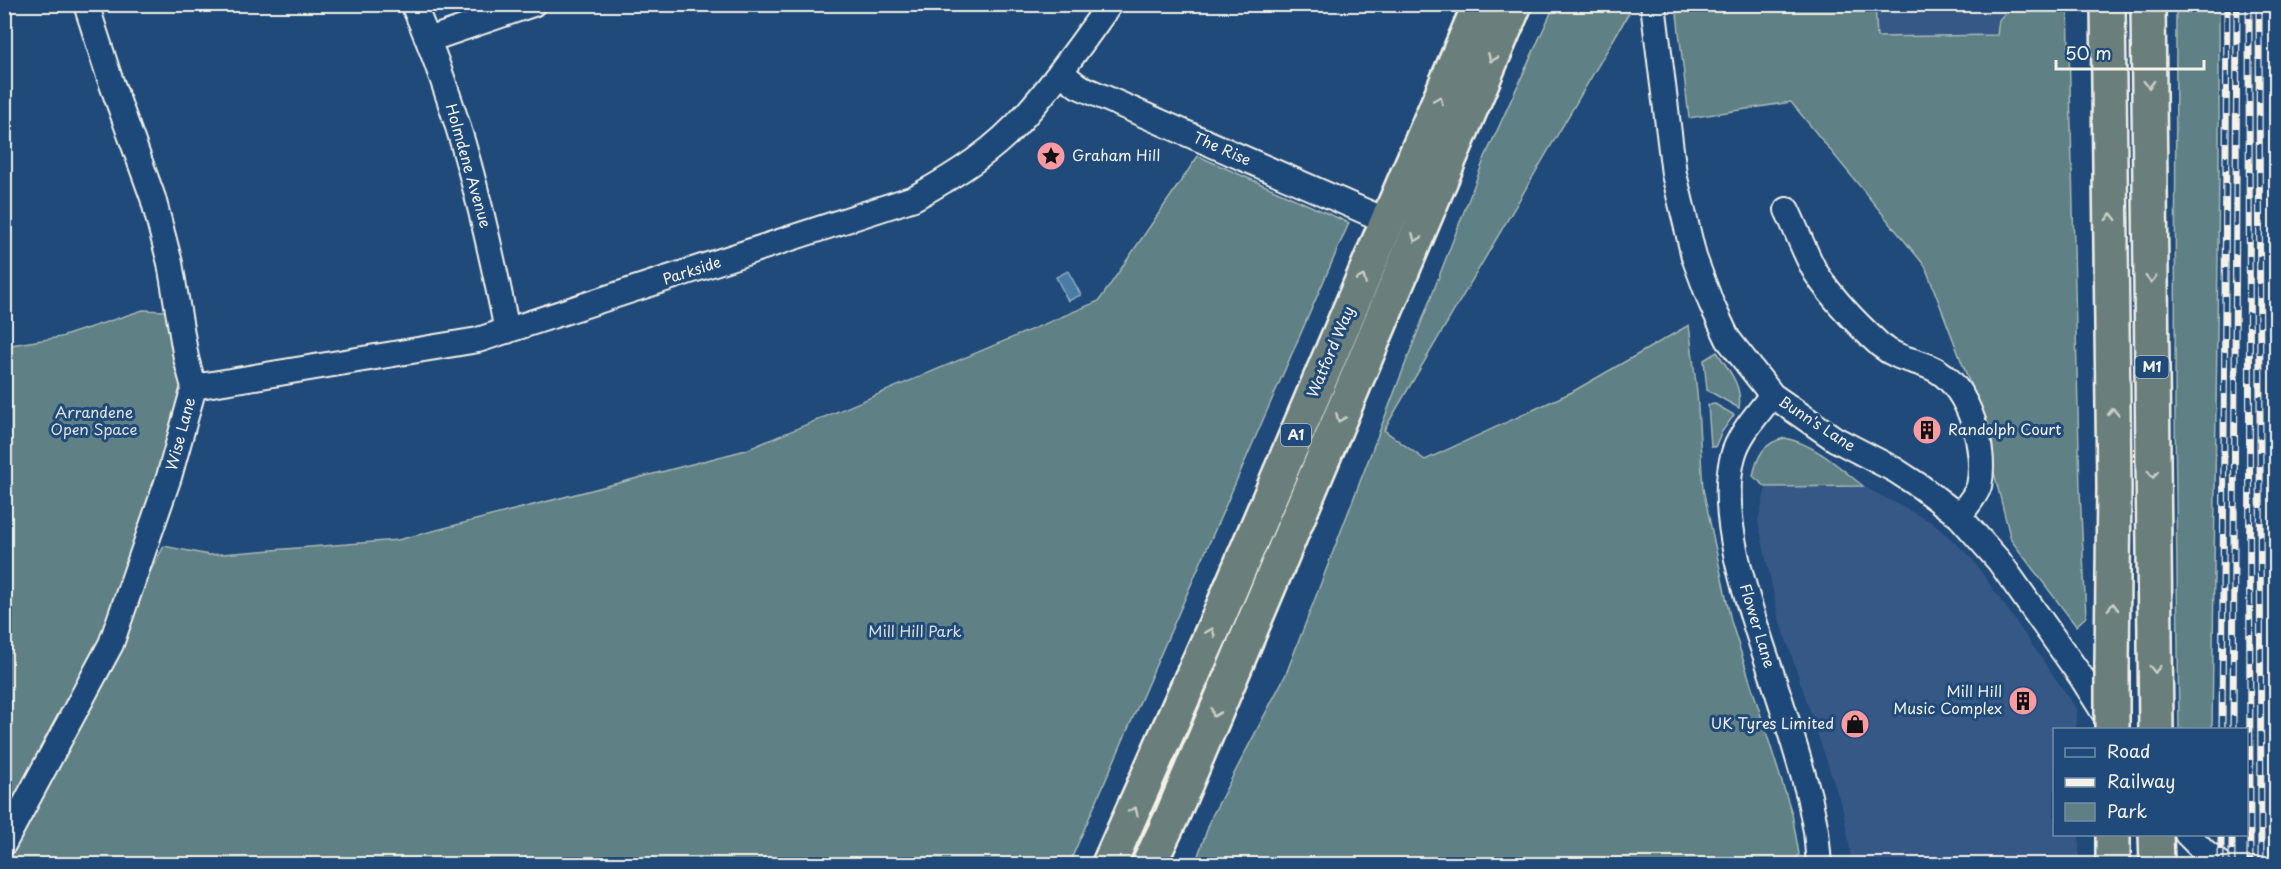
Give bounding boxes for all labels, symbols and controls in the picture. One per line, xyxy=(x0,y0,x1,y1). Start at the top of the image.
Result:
scale bar xyxy=(2056,33,2204,71)
text: 50 m xyxy=(2065,39,2112,66)
one-way arrow xyxy=(1487,52,1499,63)
one-way arrow xyxy=(2143,79,2155,88)
one-way arrow xyxy=(1432,95,1444,106)
street label: Holmdene Avenue xyxy=(441,101,498,231)
street label: The Rise xyxy=(1190,125,1255,171)
place icon: Graham Hill xyxy=(1035,140,1067,172)
place label: Graham Hill xyxy=(1072,143,1160,166)
one-way arrow xyxy=(2105,212,2117,221)
one-way arrow xyxy=(1411,232,1423,243)
street label: Parkside xyxy=(659,249,724,290)
one-way arrow xyxy=(2145,274,2157,283)
one-way arrow xyxy=(1355,275,1367,286)
street label: Watford Way xyxy=(1300,302,1359,401)
road number: M1 xyxy=(2136,356,2168,378)
street label: Bunn's Lane xyxy=(1775,389,1861,456)
street label: Wise Lane xyxy=(159,394,200,473)
park label: Arrandene Open Space xyxy=(51,400,137,440)
one-way arrow xyxy=(2107,407,2119,416)
one-way arrow xyxy=(1336,411,1348,422)
building icon: Randolph Court xyxy=(1911,414,1943,446)
place label: Randolph Court xyxy=(1948,417,2061,440)
road number: A1 xyxy=(1281,424,1311,446)
one-way arrow xyxy=(2147,469,2159,478)
street label: Flower Lane xyxy=(1735,580,1782,671)
one-way arrow xyxy=(2106,602,2119,611)
park label: Mill Hill Park xyxy=(868,619,962,642)
one-way arrow xyxy=(1204,628,1216,639)
one-way arrow xyxy=(2149,664,2161,673)
place label: Mill Hill Music Complex xyxy=(1893,679,2002,719)
building icon: Mill Hill Music Complex xyxy=(2007,685,2039,717)
one-way arrow xyxy=(1210,707,1222,718)
shop icon: UK Tyres Limited xyxy=(1839,708,1871,740)
place label: UK Tyres Limited xyxy=(1711,711,1834,734)
legend xyxy=(2053,728,2248,836)
text: Road xyxy=(2107,737,2151,764)
text: Railway xyxy=(2107,767,2175,794)
text: Park xyxy=(2107,797,2147,824)
one-way arrow xyxy=(1126,807,1138,818)

